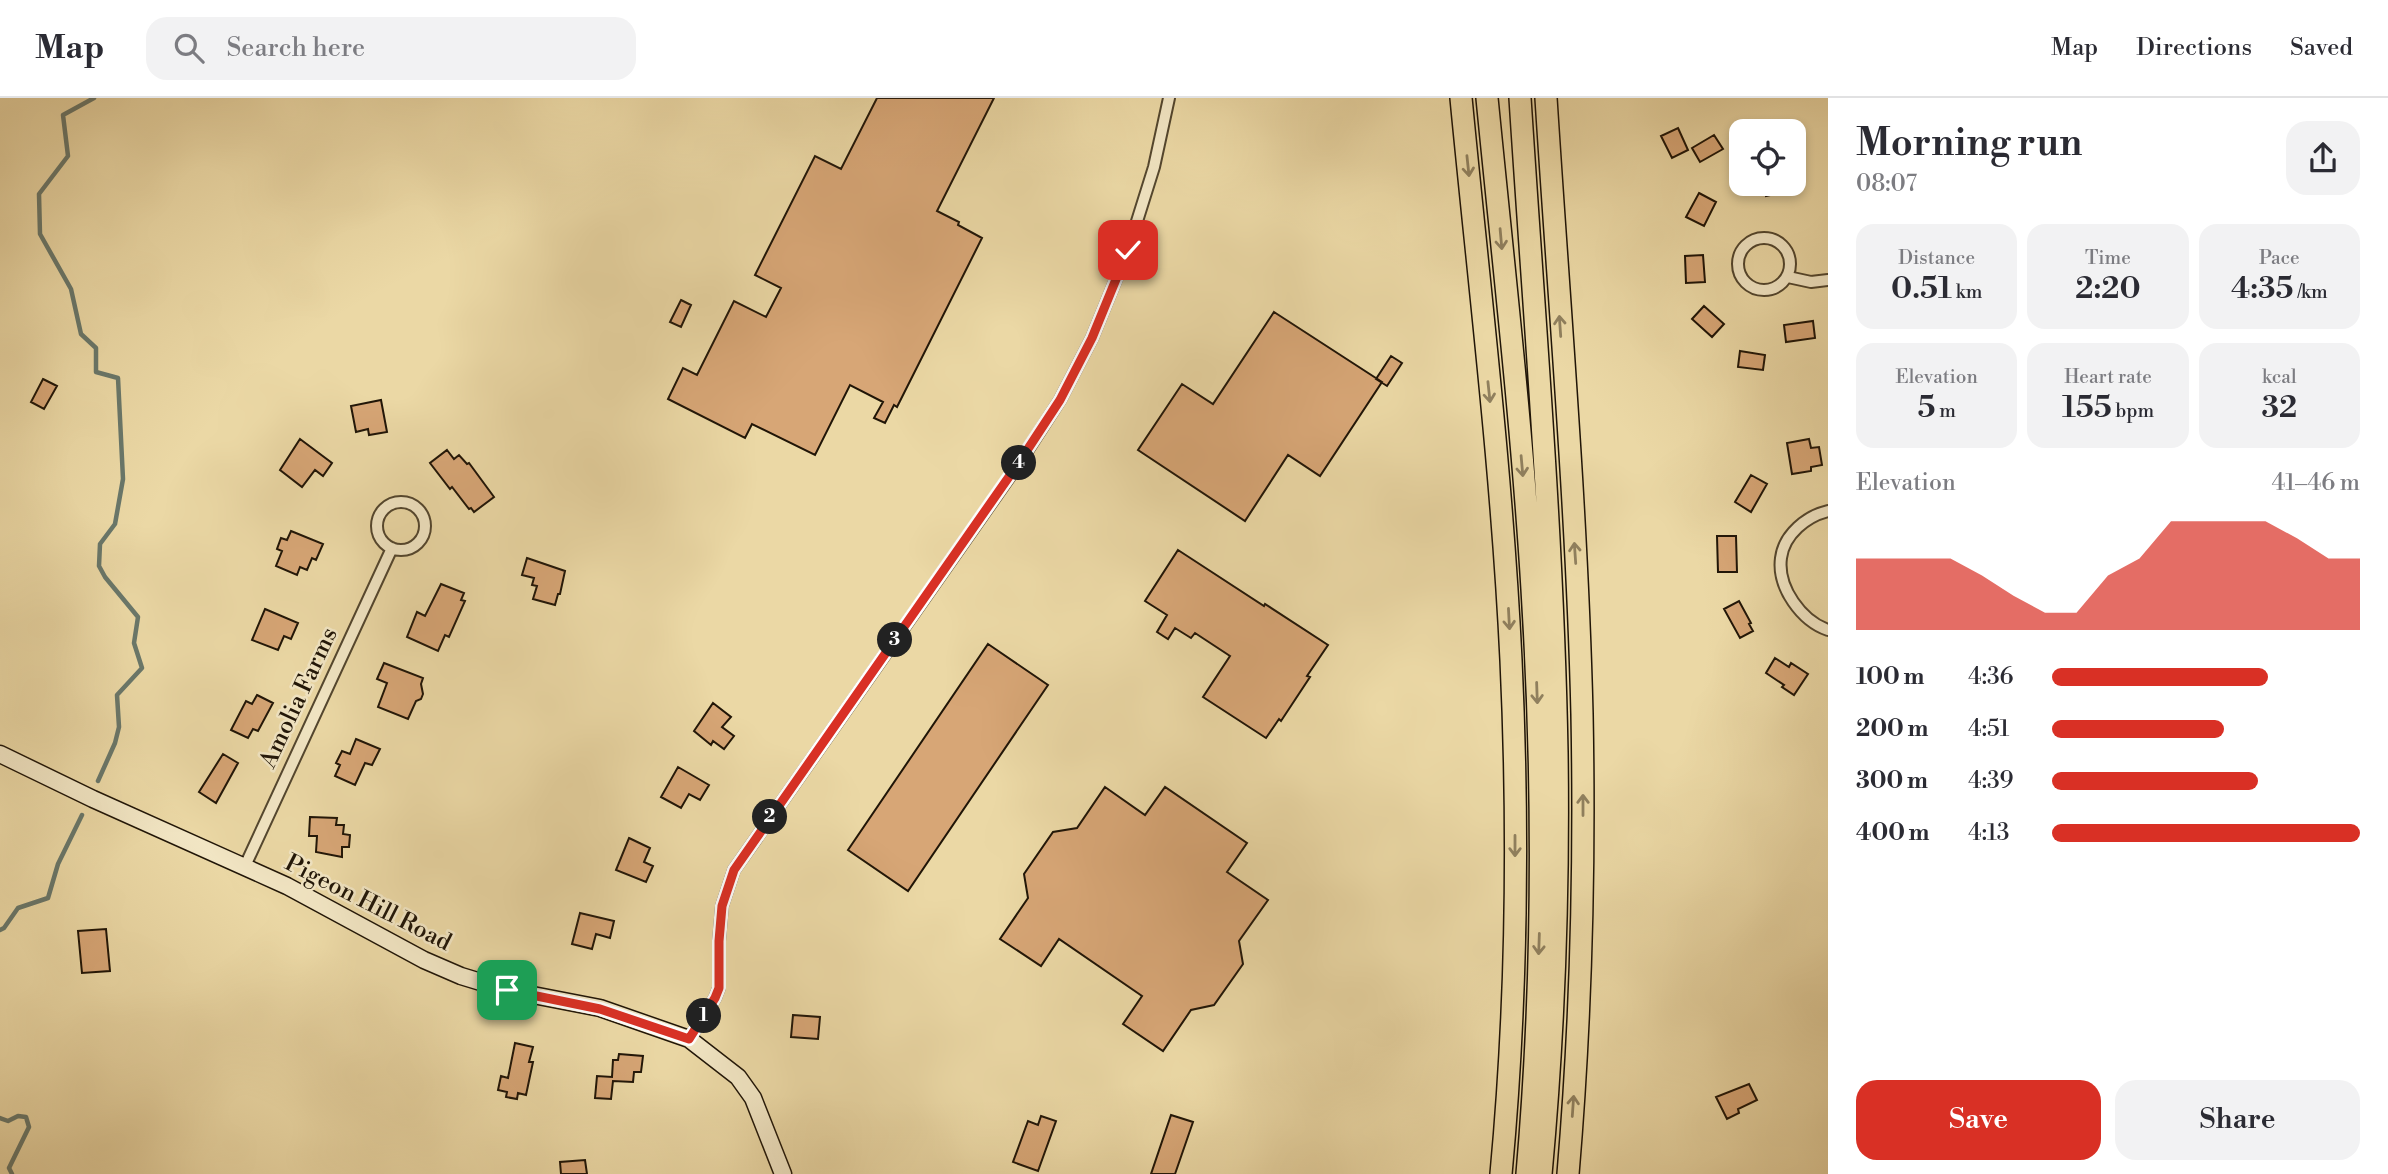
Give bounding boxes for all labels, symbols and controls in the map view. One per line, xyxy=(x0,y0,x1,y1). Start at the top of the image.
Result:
search box xyxy=(146,17,636,80)
text: Map xyxy=(35,28,104,69)
icon: search xyxy=(170,29,208,67)
text: Search here xyxy=(226,32,365,64)
text: Map xyxy=(2051,33,2098,63)
text: Directions xyxy=(2136,33,2252,63)
text: Saved xyxy=(2290,33,2353,63)
map controls xyxy=(1729,119,1806,196)
button: locate xyxy=(1729,119,1806,196)
text: Morning run xyxy=(1856,120,2082,167)
button: share xyxy=(2286,121,2360,195)
one-way arrow xyxy=(1461,154,1474,177)
text: 08:07 xyxy=(1856,170,1917,198)
pin xyxy=(1098,220,1158,280)
one-way arrow xyxy=(1494,227,1507,250)
icon: check xyxy=(1109,231,1147,269)
text: Distance xyxy=(1898,246,1975,270)
text: Time xyxy=(2085,246,2131,270)
text: Pace xyxy=(2259,246,2300,270)
text: 0.51 xyxy=(1891,270,1952,308)
text: 2:20 xyxy=(2075,270,2141,308)
text: 4:35 xyxy=(2231,270,2294,308)
text: km xyxy=(1952,280,1982,304)
text: /km xyxy=(2294,280,2328,304)
one-way arrow xyxy=(1553,316,1566,338)
text: Elevation xyxy=(1896,365,1978,389)
text: Heart rate xyxy=(2064,365,2152,389)
text: kcal xyxy=(2262,365,2297,389)
one-way arrow xyxy=(1483,381,1496,403)
text: 5 xyxy=(1917,389,1935,427)
text: 155 xyxy=(2062,389,2112,427)
text: 32 xyxy=(2261,389,2297,427)
text: m xyxy=(1935,399,1956,423)
text: bpm xyxy=(2112,399,2154,423)
pin: 4 xyxy=(1002,446,1036,480)
text: 4 xyxy=(1012,450,1025,474)
one-way arrow xyxy=(1516,454,1529,476)
text: Elevation xyxy=(1856,469,1956,497)
text: 41–46 m xyxy=(2272,469,2360,497)
one-way arrow xyxy=(1568,542,1581,565)
one-way arrow xyxy=(1502,607,1515,630)
pin: 3 xyxy=(878,622,912,658)
street label: Amolia Farms xyxy=(253,623,345,774)
text: 3 xyxy=(889,627,900,651)
text: 100 m xyxy=(1856,663,1924,691)
text: 4:36 xyxy=(1968,663,2014,691)
one-way arrow xyxy=(1531,681,1544,704)
text: 200 m xyxy=(1856,715,1928,743)
text: 4:51 xyxy=(1968,715,2009,743)
text: 300 m xyxy=(1856,767,1928,795)
text: 4:39 xyxy=(1968,767,2014,795)
one-way arrow xyxy=(1576,794,1590,817)
pin: 2 xyxy=(752,800,788,834)
text: 2 xyxy=(764,804,775,828)
text: 400 m xyxy=(1856,819,1929,847)
text: 4:13 xyxy=(1968,819,2010,847)
one-way arrow xyxy=(1508,835,1522,858)
street label: Pigeon Hill Road xyxy=(280,848,457,958)
one-way arrow xyxy=(1532,933,1546,956)
pin xyxy=(477,960,537,1020)
icon: arrive xyxy=(488,971,526,1009)
pin: 1 xyxy=(686,998,722,1034)
text: 1 xyxy=(699,1003,708,1027)
button: Save xyxy=(1856,1080,2101,1160)
button: Share xyxy=(2115,1080,2360,1160)
one-way arrow xyxy=(1567,1095,1580,1118)

